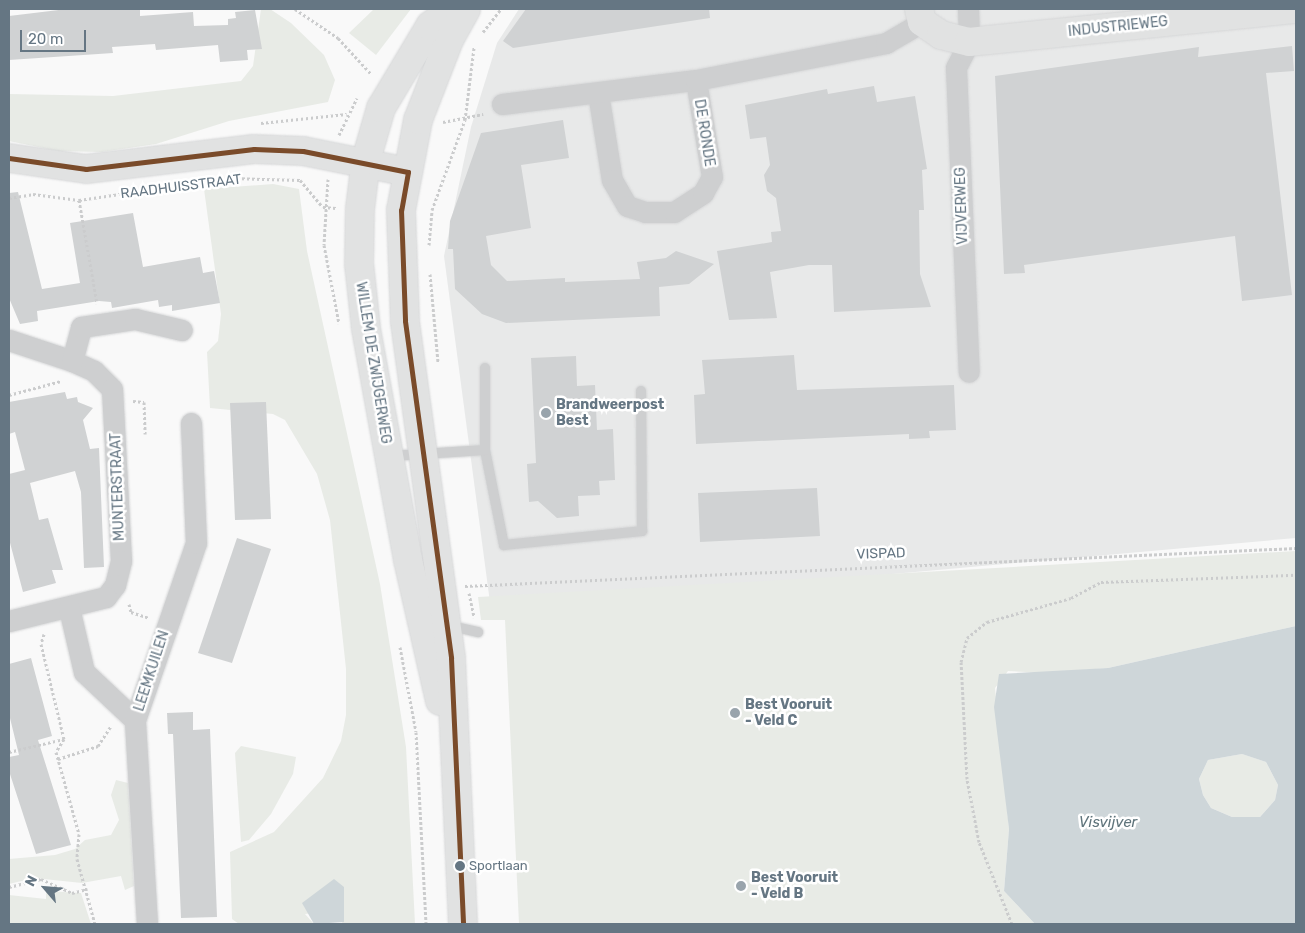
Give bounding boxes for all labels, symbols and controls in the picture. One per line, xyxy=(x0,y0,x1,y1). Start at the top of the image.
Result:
street label: INDUSTRIEWEG xyxy=(1067,13,1169,41)
scale bar xyxy=(22,20,89,52)
text: 20 m xyxy=(28,30,63,48)
street label: DE RONDE xyxy=(690,98,718,168)
street label: VIJVERWEG xyxy=(952,167,972,245)
street label: RAADHUISSTRAAT xyxy=(120,171,242,203)
street label: WILLEM DE ZWIJGERWEG xyxy=(352,281,394,445)
place label: Brandweerpost Best xyxy=(556,397,664,430)
marker: Brandweerpost Best xyxy=(540,407,552,419)
street label: MUNTERSTRAAT xyxy=(108,433,128,541)
street label: VISPAD xyxy=(856,545,906,563)
street label: LEEMKUILEN xyxy=(131,628,173,714)
place label: Best Vooruit - Veld C xyxy=(745,697,832,730)
marker: Best Vooruit - Veld C xyxy=(729,707,741,719)
water label: Visvijver xyxy=(1079,814,1137,832)
place label: Sportlaan xyxy=(469,858,528,874)
marker: Sportlaan xyxy=(455,861,465,871)
north arrow xyxy=(20,863,70,913)
place label: Best Vooruit - Veld B xyxy=(751,870,838,902)
text: N xyxy=(21,873,41,889)
marker: Best Vooruit - Veld B xyxy=(735,880,747,892)

